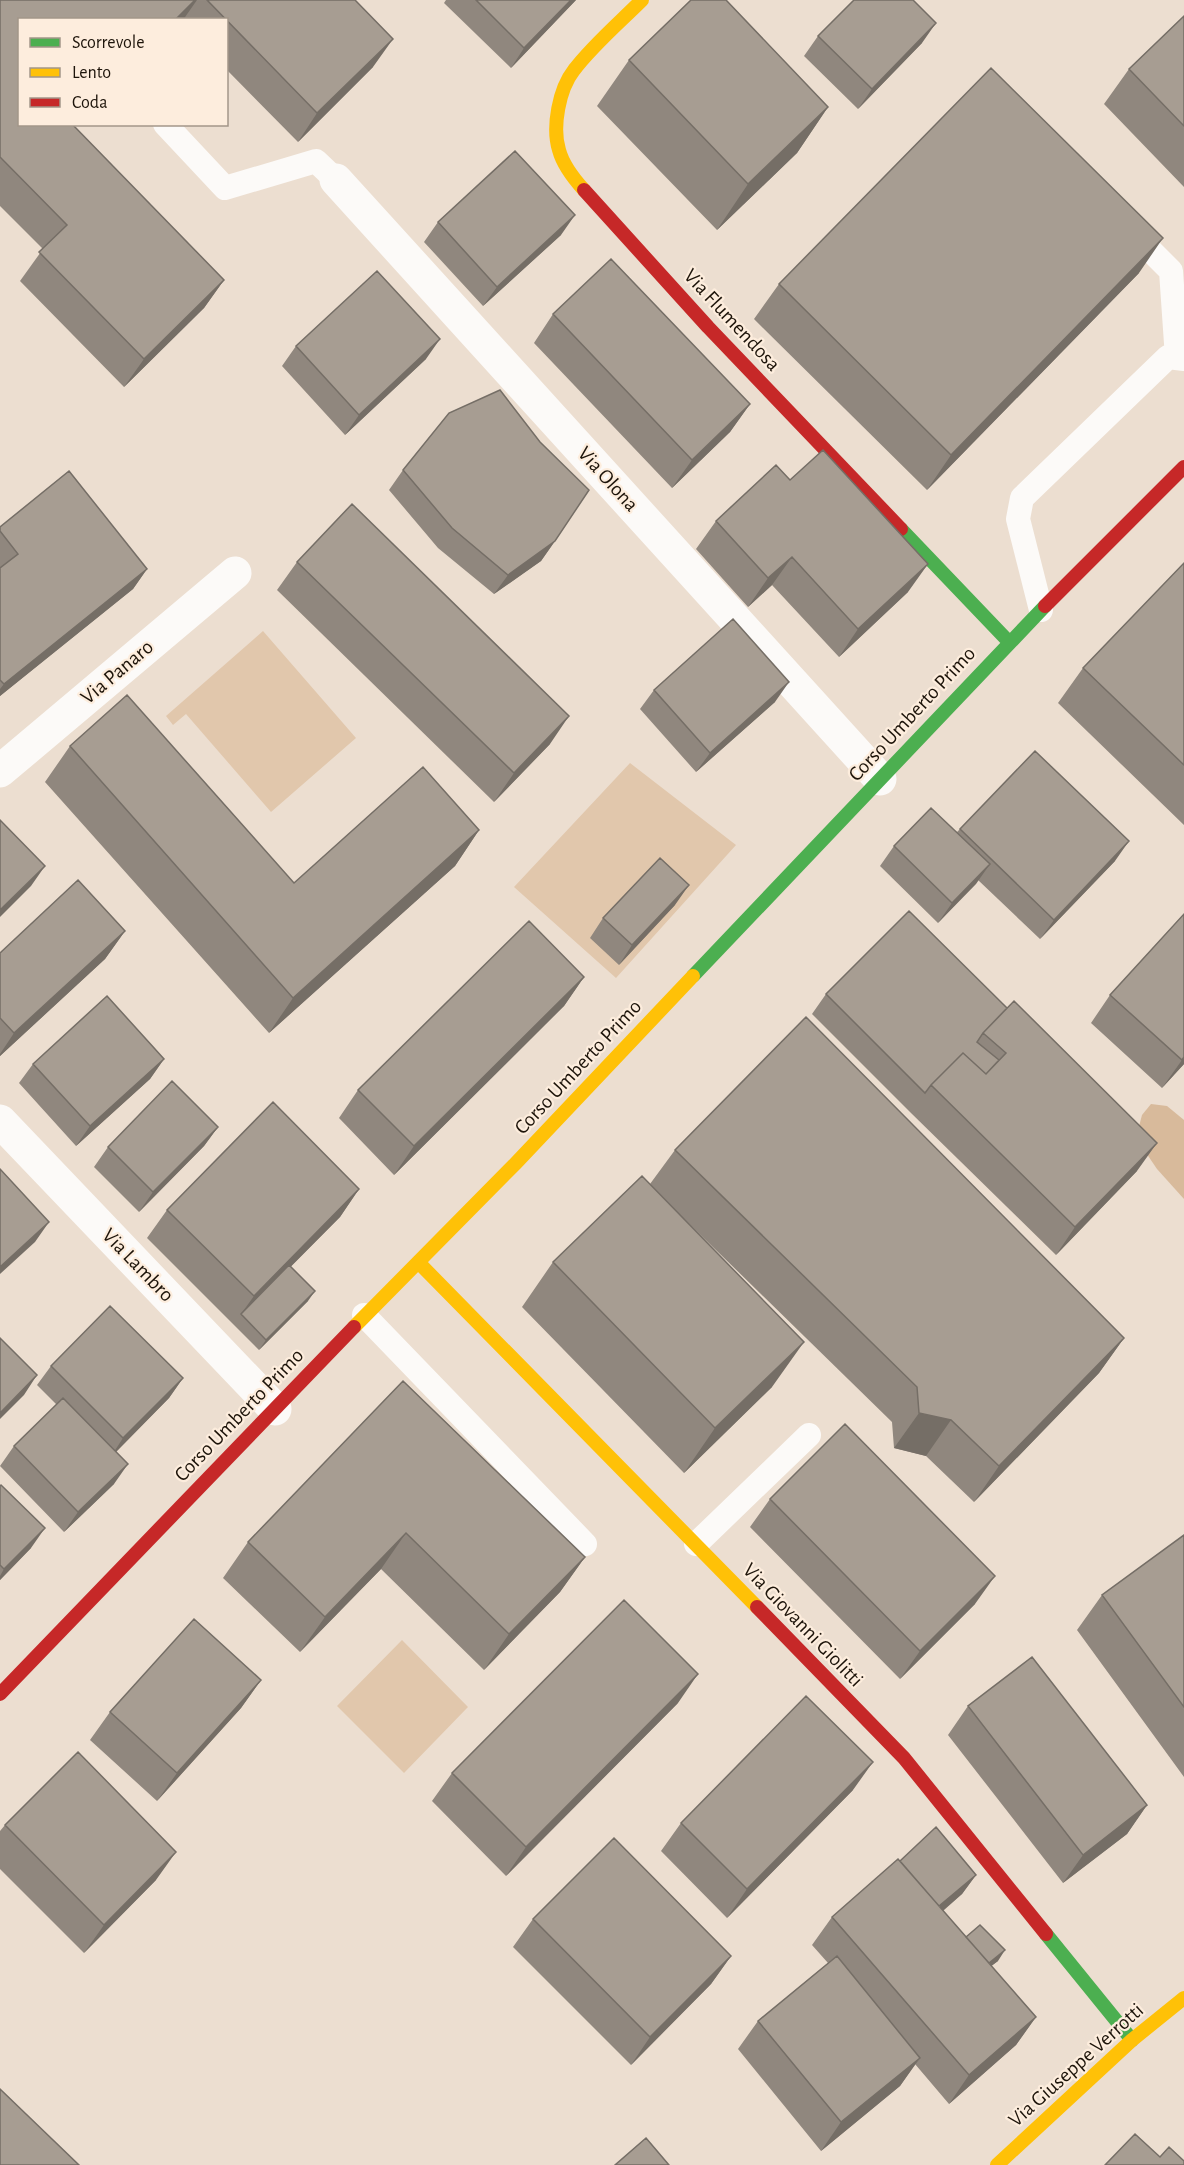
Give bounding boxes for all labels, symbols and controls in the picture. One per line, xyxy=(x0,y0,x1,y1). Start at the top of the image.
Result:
legend xyxy=(18,18,228,126)
text: Scorrevole xyxy=(72,34,145,52)
text: Lento xyxy=(72,64,111,82)
text: Coda xyxy=(72,94,107,112)
street label: Via Flumendosa xyxy=(680,265,784,375)
street label: Via Olona xyxy=(574,443,643,516)
street label: Via Panaro xyxy=(77,636,157,708)
street label: Corso Umberto Primo xyxy=(844,643,980,785)
street label: Corso Umberto Primo xyxy=(510,996,646,1138)
street label: Via Lambro xyxy=(98,1224,178,1306)
street label: Corso Umberto Primo xyxy=(170,1345,308,1485)
street label: Via Giovanni Giolitti xyxy=(739,1559,867,1691)
street label: Via Giuseppe Verrotti xyxy=(1005,1999,1147,2131)

